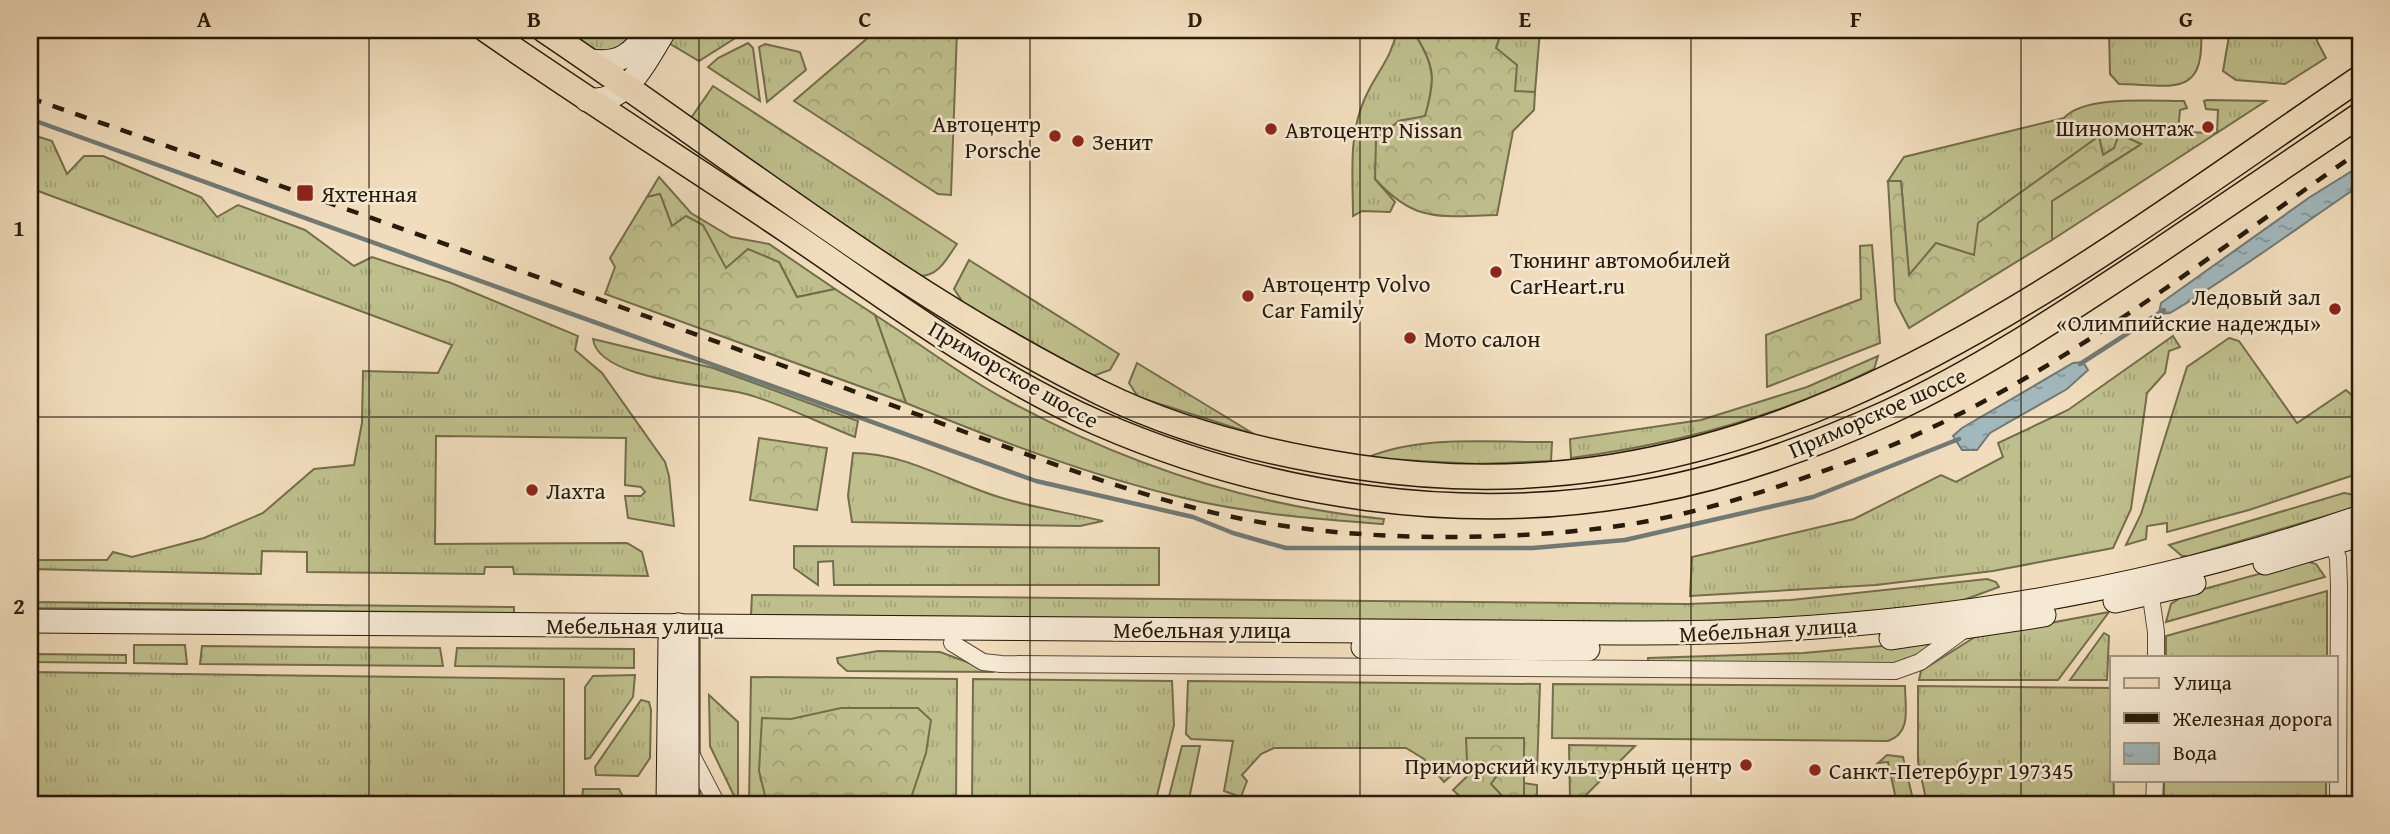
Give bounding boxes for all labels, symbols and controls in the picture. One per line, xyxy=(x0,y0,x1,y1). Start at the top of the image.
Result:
text: A xyxy=(197,2,212,35)
text: B xyxy=(527,2,541,35)
text: C xyxy=(858,2,872,35)
text: D xyxy=(1188,2,1203,35)
text: E xyxy=(1519,2,1531,35)
text: F xyxy=(1850,2,1862,35)
text: G xyxy=(2179,2,2193,35)
place label: Автоцентр Porsche xyxy=(932,107,1041,166)
place label: Шиномонтаж xyxy=(2056,111,2194,144)
place label: Автоцентр Nissan xyxy=(1285,113,1462,146)
marker: Шиномонтаж xyxy=(2200,119,2216,135)
marker: Автоцентр Nissan xyxy=(1263,121,1279,137)
place label: Зенит xyxy=(1092,125,1153,158)
marker: Автоцентр Porsche xyxy=(1047,128,1063,144)
marker: Зенит xyxy=(1070,133,1086,149)
place label: Яхтенная xyxy=(320,177,418,210)
marker: Яхтенная xyxy=(295,183,315,203)
text: 1 xyxy=(13,211,25,244)
place label: Тюнинг автомобилей CarHeart.ru xyxy=(1510,243,1731,302)
marker: Тюнинг автомобилей CarHeart.ru xyxy=(1488,264,1504,280)
place label: Автоцентр Volvo Car Family xyxy=(1262,267,1430,326)
place label: Ледовый зал «Олимпийские надежды» xyxy=(2056,280,2321,339)
marker: Автоцентр Volvo Car Family xyxy=(1240,288,1256,304)
marker: Ледовый зал «Олимпийские надежды» xyxy=(2327,301,2343,317)
street label: Приморское шоссе xyxy=(923,312,1105,436)
place label: Мото салон xyxy=(1424,322,1541,355)
marker: Мото салон xyxy=(1402,330,1418,346)
street label: Приморское шоссе xyxy=(1783,358,1971,466)
place label: Лахта xyxy=(546,474,605,507)
marker: Лахта xyxy=(524,482,540,498)
text: 2 xyxy=(13,589,25,622)
street label: Мебельная улица xyxy=(1678,608,1858,650)
street label: Мебельная улица xyxy=(546,609,724,642)
street label: Мебельная улица xyxy=(1113,613,1291,646)
legend xyxy=(2110,656,2338,782)
text: Улица xyxy=(2173,667,2232,698)
text: Железная дорога xyxy=(2172,703,2333,734)
text: Вода xyxy=(2173,737,2217,768)
place label: Приморский культурный центр xyxy=(1404,749,1732,782)
place label: Санкт-Петербург 197345 xyxy=(1829,754,2074,787)
marker: Приморский культурный центр xyxy=(1738,757,1754,773)
marker: Санкт-Петербург 197345 xyxy=(1807,762,1823,778)

